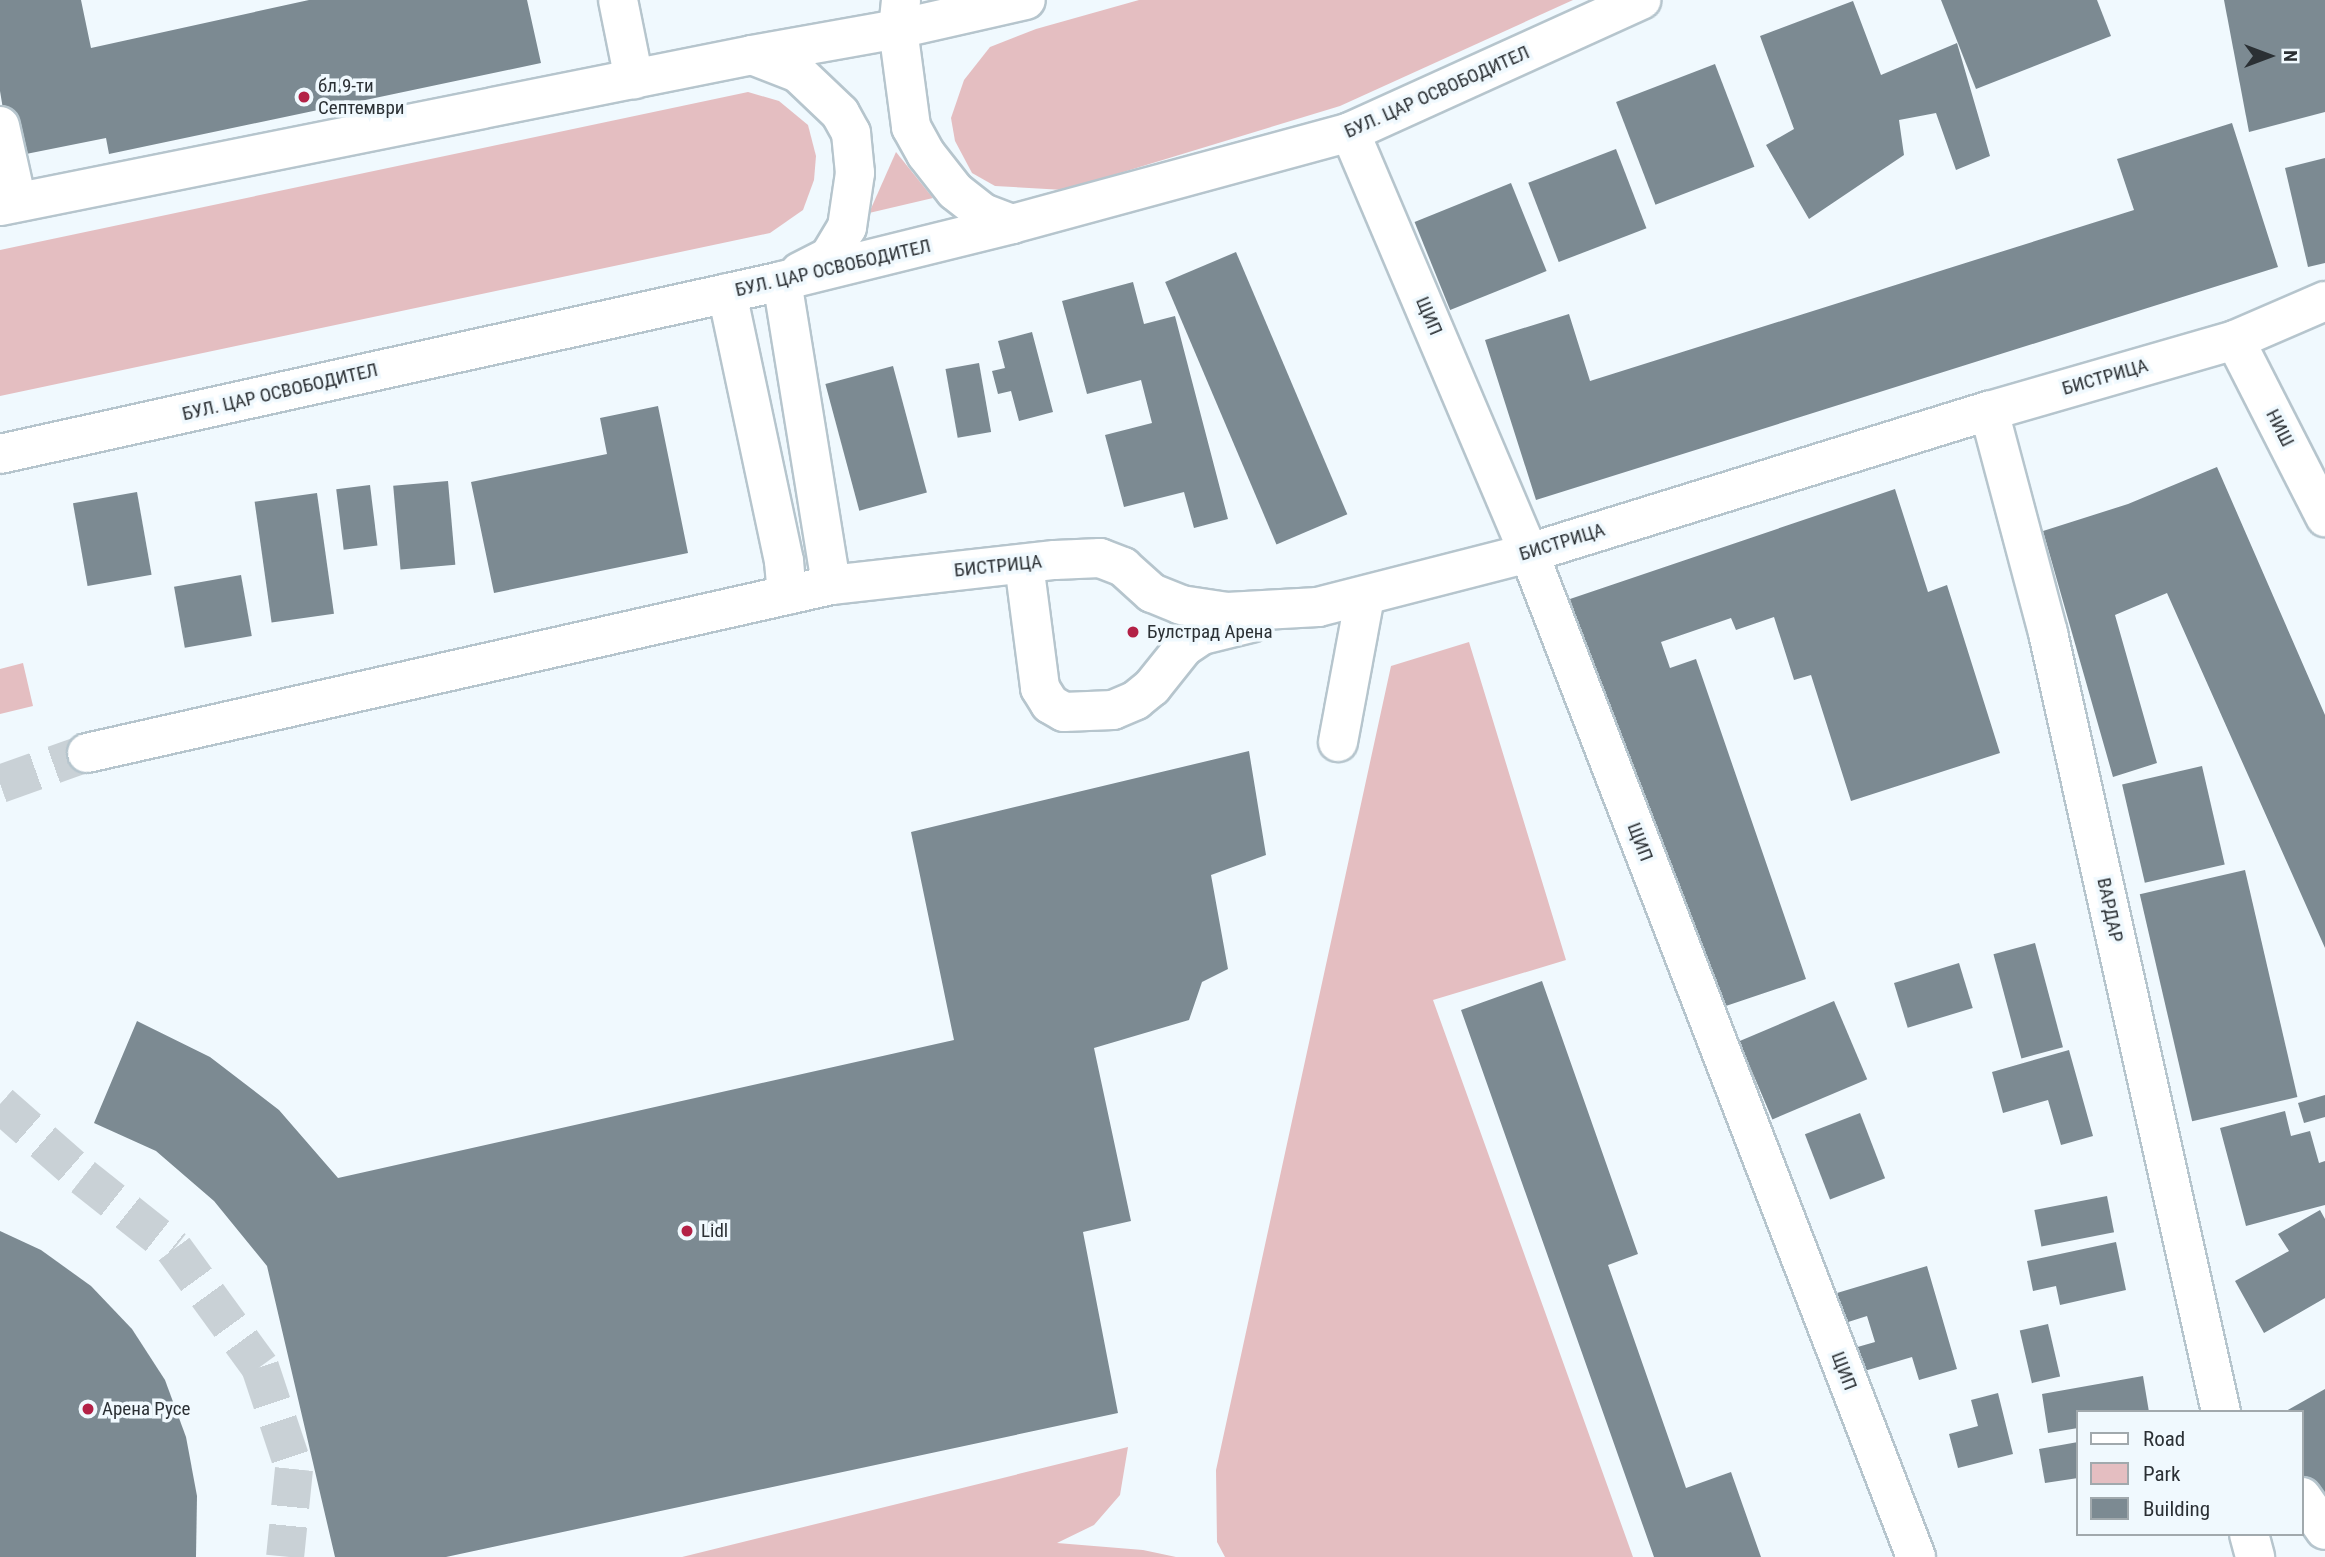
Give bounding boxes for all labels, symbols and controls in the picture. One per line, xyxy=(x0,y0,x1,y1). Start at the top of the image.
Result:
north arrow xyxy=(2234,21,2304,91)
street label: БУЛ. ЦАР ОСВОБОДИТЕЛ xyxy=(1341,41,1533,143)
text: N xyxy=(2279,50,2302,62)
place label: бл.9-ти Септември xyxy=(318,75,404,119)
marker: бл.9-ти Септември xyxy=(296,89,312,105)
street label: БУЛ. ЦАР ОСВОБОДИТЕЛ xyxy=(733,234,933,302)
street label: ЩИП xyxy=(1411,293,1447,339)
street label: БИСТРИЦА xyxy=(2059,354,2151,400)
street label: БУЛ. ЦАР ОСВОБОДИТЕЛ xyxy=(180,358,380,426)
street label: НИШ xyxy=(2261,405,2299,451)
street label: БИСТРИЦА xyxy=(1516,518,1608,566)
street label: БИСТРИЦА xyxy=(953,550,1043,582)
place label: Булстрад Арена xyxy=(1147,621,1273,643)
marker: Булстрад Арена xyxy=(1125,624,1141,640)
street label: ЩИП xyxy=(1622,819,1658,865)
street label: ВАРДАР xyxy=(2092,876,2128,944)
place label: Lidl xyxy=(701,1220,728,1242)
marker: Lidl xyxy=(679,1223,695,1239)
street label: ЩИП xyxy=(1826,1348,1862,1394)
place label: Арена Русе xyxy=(102,1398,191,1420)
marker: Арена Русе xyxy=(80,1401,96,1417)
legend xyxy=(2076,1410,2304,1536)
text: Road xyxy=(2143,1427,2185,1451)
text: Park xyxy=(2143,1462,2180,1486)
text: Building xyxy=(2143,1497,2210,1521)

